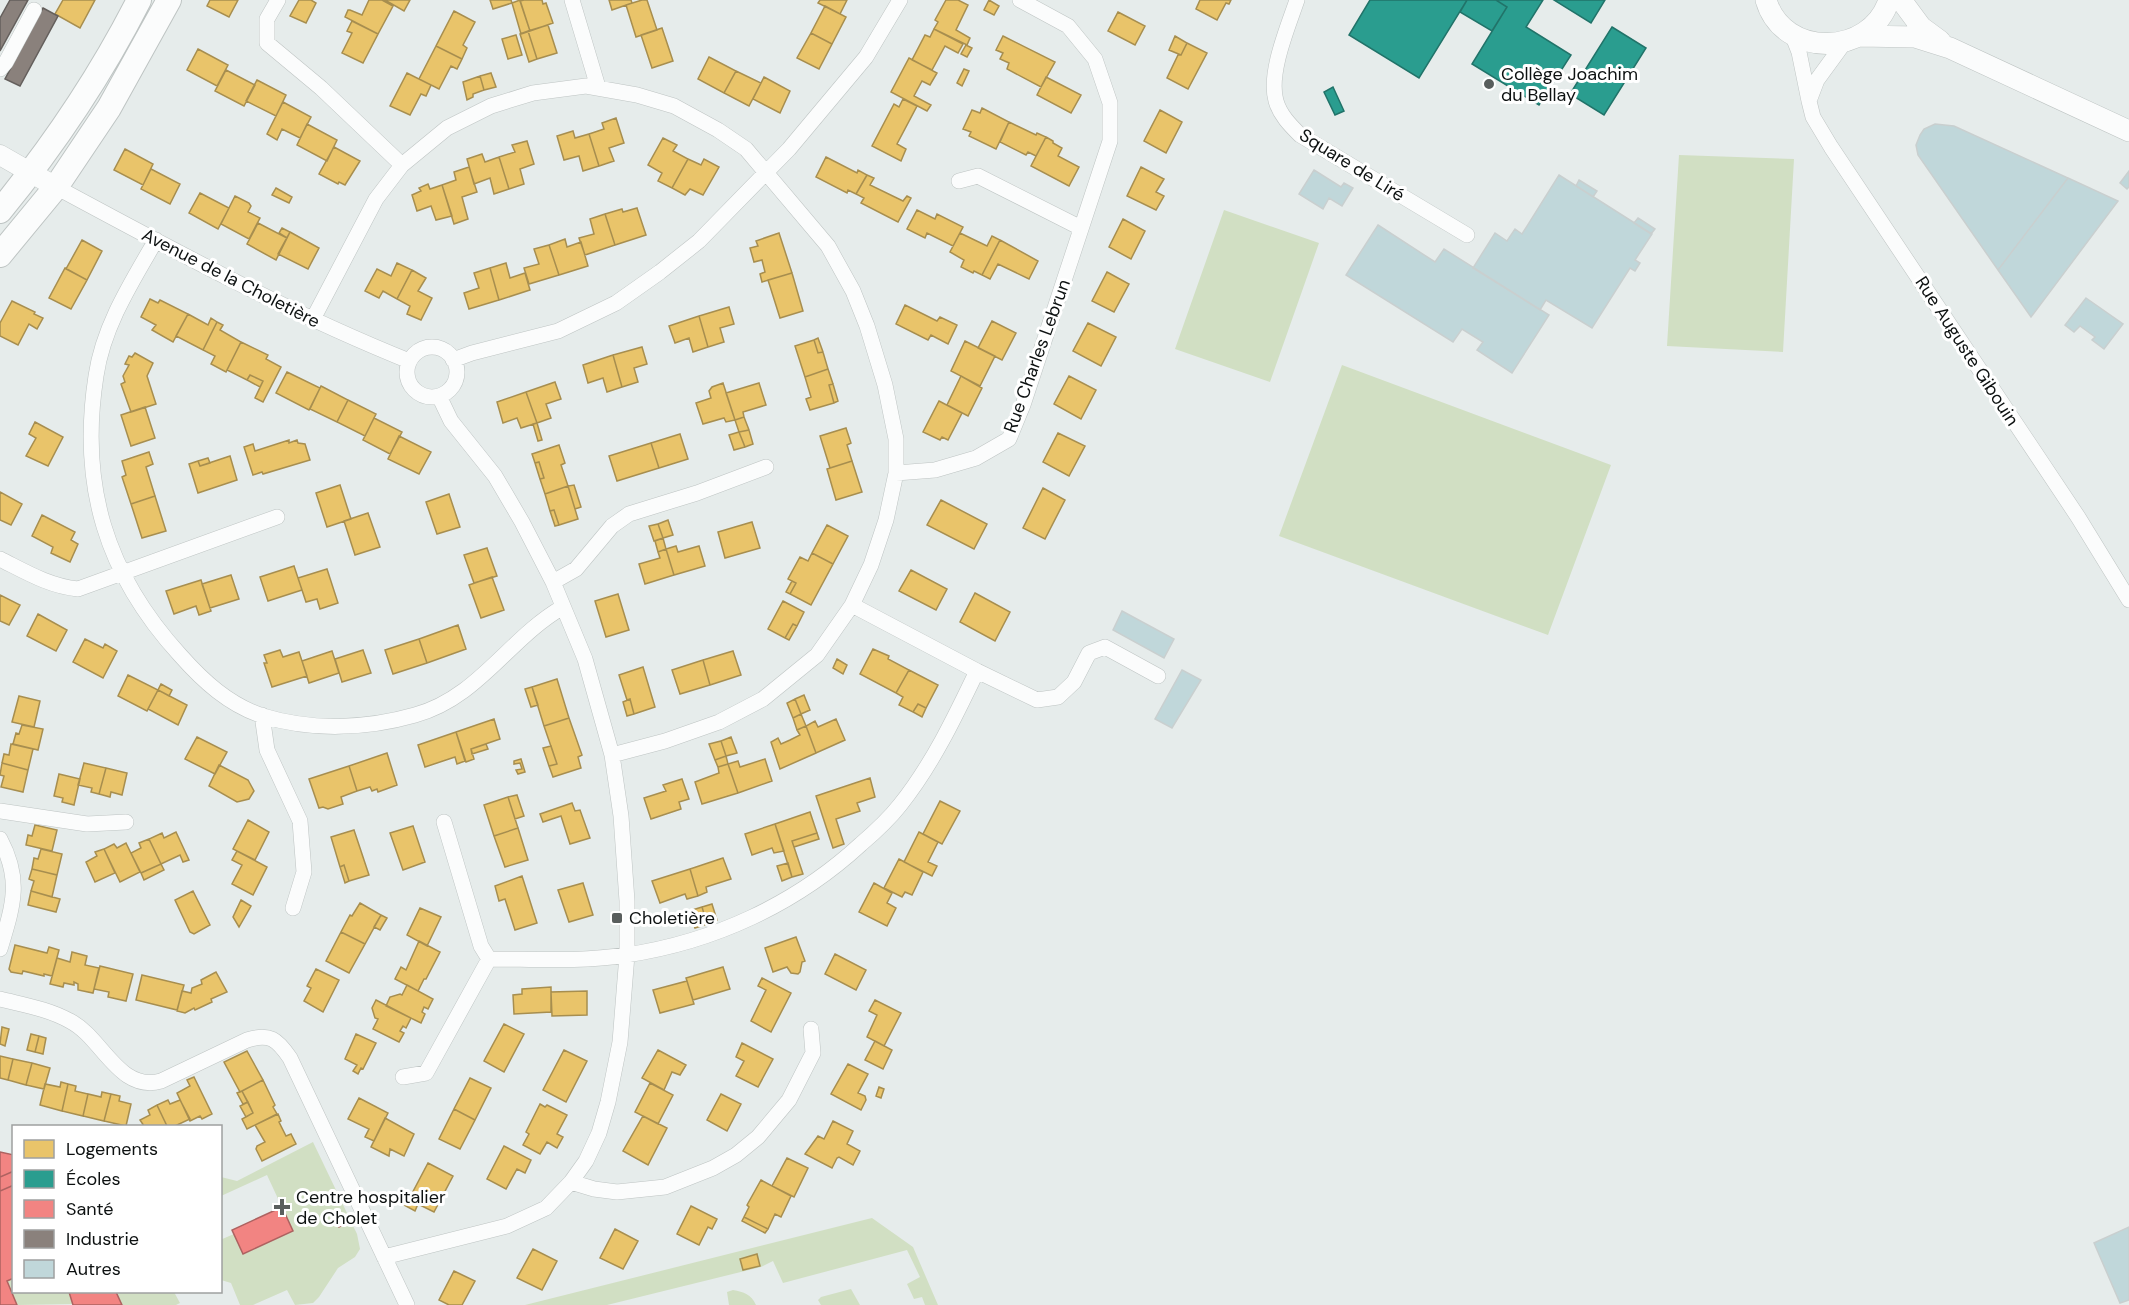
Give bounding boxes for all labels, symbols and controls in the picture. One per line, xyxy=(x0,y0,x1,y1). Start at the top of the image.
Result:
place label: Collège Joachim du Bellay xyxy=(1501,62,1638,107)
marker: Collège Joachim du Bellay xyxy=(1482,77,1496,91)
street label: Square de Liré xyxy=(1295,123,1409,207)
street label: Avenue de la Choletière xyxy=(138,223,324,333)
street label: Rue Auguste Gibouin xyxy=(1910,272,2024,430)
street label: Rue Charles Lebrun xyxy=(998,276,1076,436)
place label: Choletière xyxy=(629,906,715,930)
marker: Choletière xyxy=(610,911,624,925)
legend xyxy=(12,1125,222,1293)
text: Logements xyxy=(66,1137,158,1161)
text: Écoles xyxy=(66,1167,120,1191)
place label: Centre hospitalier de Cholet xyxy=(296,1185,446,1230)
text: Santé xyxy=(66,1197,114,1221)
marker: Centre hospitalier de Cholet xyxy=(273,1198,291,1216)
text: Industrie xyxy=(66,1227,139,1251)
text: Autres xyxy=(66,1257,121,1281)

